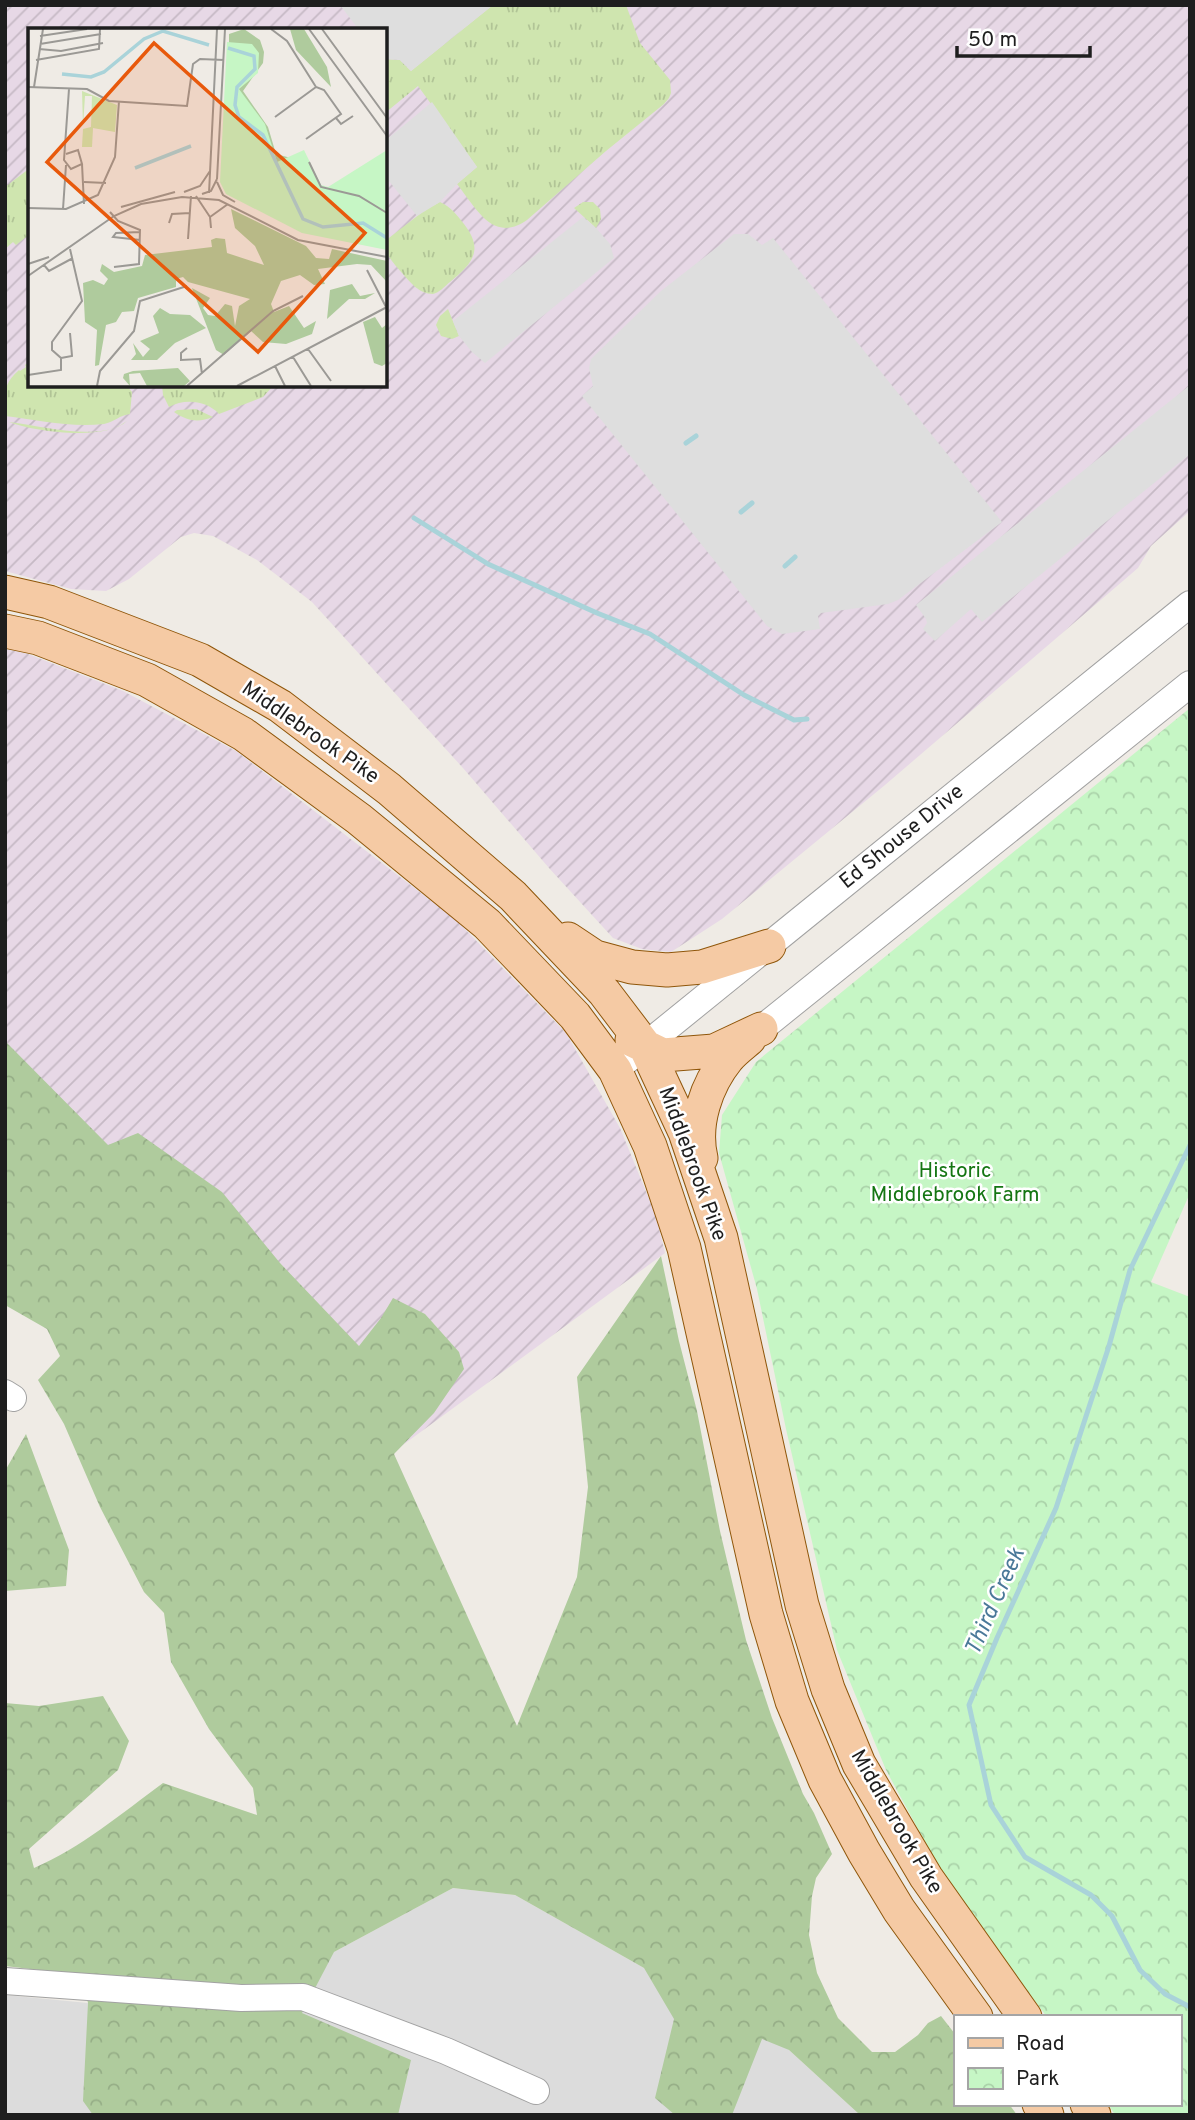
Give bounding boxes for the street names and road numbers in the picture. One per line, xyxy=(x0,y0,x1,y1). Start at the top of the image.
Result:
street label: Middlebrook Pike xyxy=(236,675,384,791)
street label: Ed Shouse Drive xyxy=(834,779,970,895)
street label: Middlebrook Pike xyxy=(652,1083,732,1245)
street label: Middlebrook Pike xyxy=(844,1745,948,1899)

